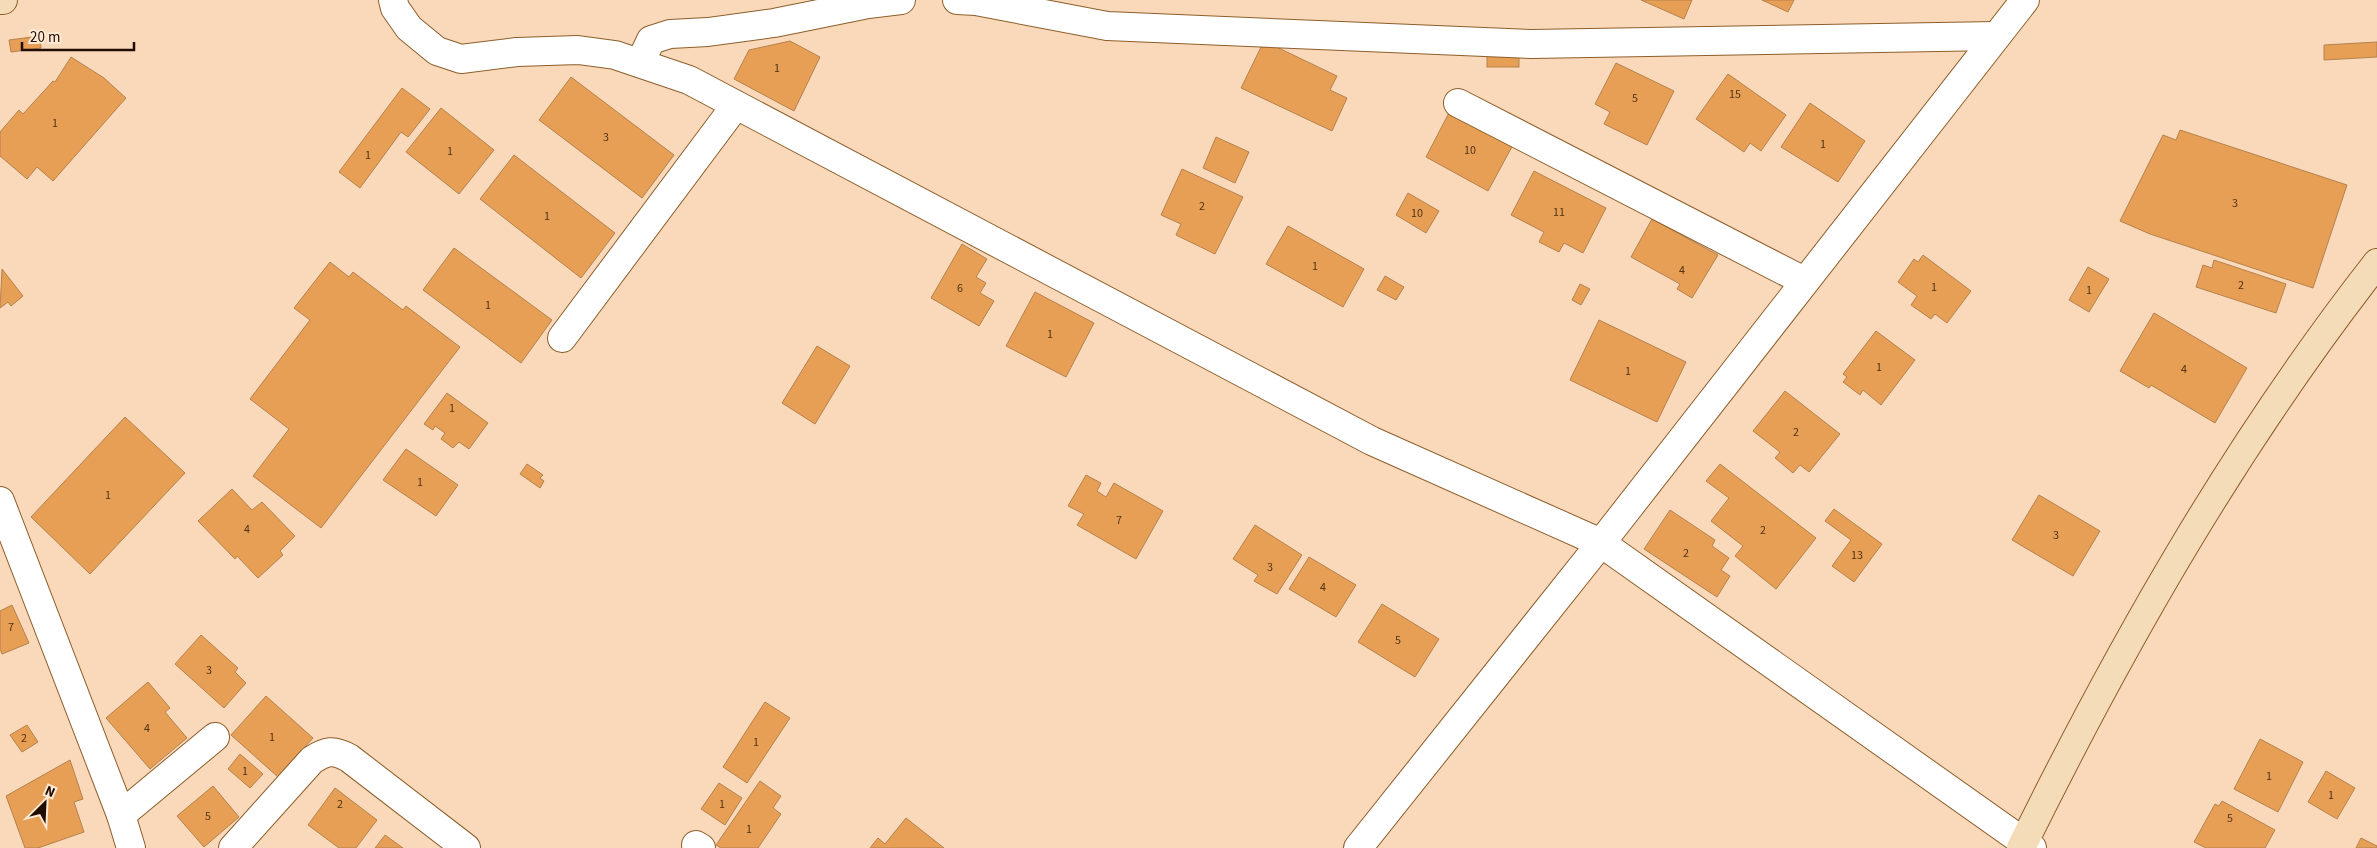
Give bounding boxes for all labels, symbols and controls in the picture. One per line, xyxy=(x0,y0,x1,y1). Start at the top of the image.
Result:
scale bar xyxy=(22,20,135,52)
text: 20 m xyxy=(30,27,60,48)
house number: 1 xyxy=(774,60,780,77)
house number: 15 xyxy=(1729,86,1741,103)
house number: 5 xyxy=(1632,90,1638,107)
house number: 1 xyxy=(52,115,58,132)
house number: 3 xyxy=(603,129,609,146)
house number: 1 xyxy=(1820,136,1826,153)
house number: 10 xyxy=(1464,142,1476,159)
house number: 1 xyxy=(447,143,453,160)
house number: 1 xyxy=(365,147,371,164)
house number: 3 xyxy=(2232,195,2238,212)
house number: 2 xyxy=(1199,198,1205,215)
house number: 11 xyxy=(1553,204,1565,221)
house number: 10 xyxy=(1411,205,1423,222)
house number: 1 xyxy=(544,208,550,225)
house number: 1 xyxy=(1312,258,1318,275)
house number: 4 xyxy=(1679,262,1685,279)
house number: 2 xyxy=(2238,277,2244,294)
house number: 1 xyxy=(1931,279,1937,296)
house number: 6 xyxy=(957,280,963,297)
house number: 1 xyxy=(2086,282,2092,299)
house number: 1 xyxy=(485,297,491,314)
house number: 1 xyxy=(1047,326,1053,343)
house number: 1 xyxy=(1876,359,1882,376)
house number: 4 xyxy=(2181,361,2187,378)
house number: 1 xyxy=(1625,363,1631,380)
house number: 1 xyxy=(449,400,455,417)
house number: 2 xyxy=(1793,424,1799,441)
house number: 1 xyxy=(417,474,423,491)
house number: 1 xyxy=(105,487,111,504)
house number: 7 xyxy=(1116,512,1122,529)
house number: 4 xyxy=(244,521,250,538)
house number: 2 xyxy=(1760,522,1766,539)
house number: 3 xyxy=(2053,527,2059,544)
house number: 2 xyxy=(1683,545,1689,562)
house number: 13 xyxy=(1851,547,1863,564)
house number: 3 xyxy=(1267,559,1273,576)
house number: 4 xyxy=(1320,579,1326,596)
house number: 7 xyxy=(8,619,14,636)
house number: 5 xyxy=(1395,632,1401,649)
house number: 3 xyxy=(206,662,212,679)
house number: 4 xyxy=(144,720,150,737)
house number: 1 xyxy=(269,729,275,746)
house number: 2 xyxy=(21,730,27,747)
house number: 1 xyxy=(753,734,759,751)
house number: 1 xyxy=(242,763,248,780)
house number: 1 xyxy=(2266,768,2272,785)
north arrow xyxy=(20,778,70,828)
text: N xyxy=(42,781,58,803)
house number: 1 xyxy=(2328,787,2334,804)
house number: 2 xyxy=(337,796,343,813)
house number: 1 xyxy=(719,796,725,813)
house number: 5 xyxy=(205,808,211,825)
house number: 5 xyxy=(2227,810,2233,827)
house number: 1 xyxy=(746,821,752,838)

